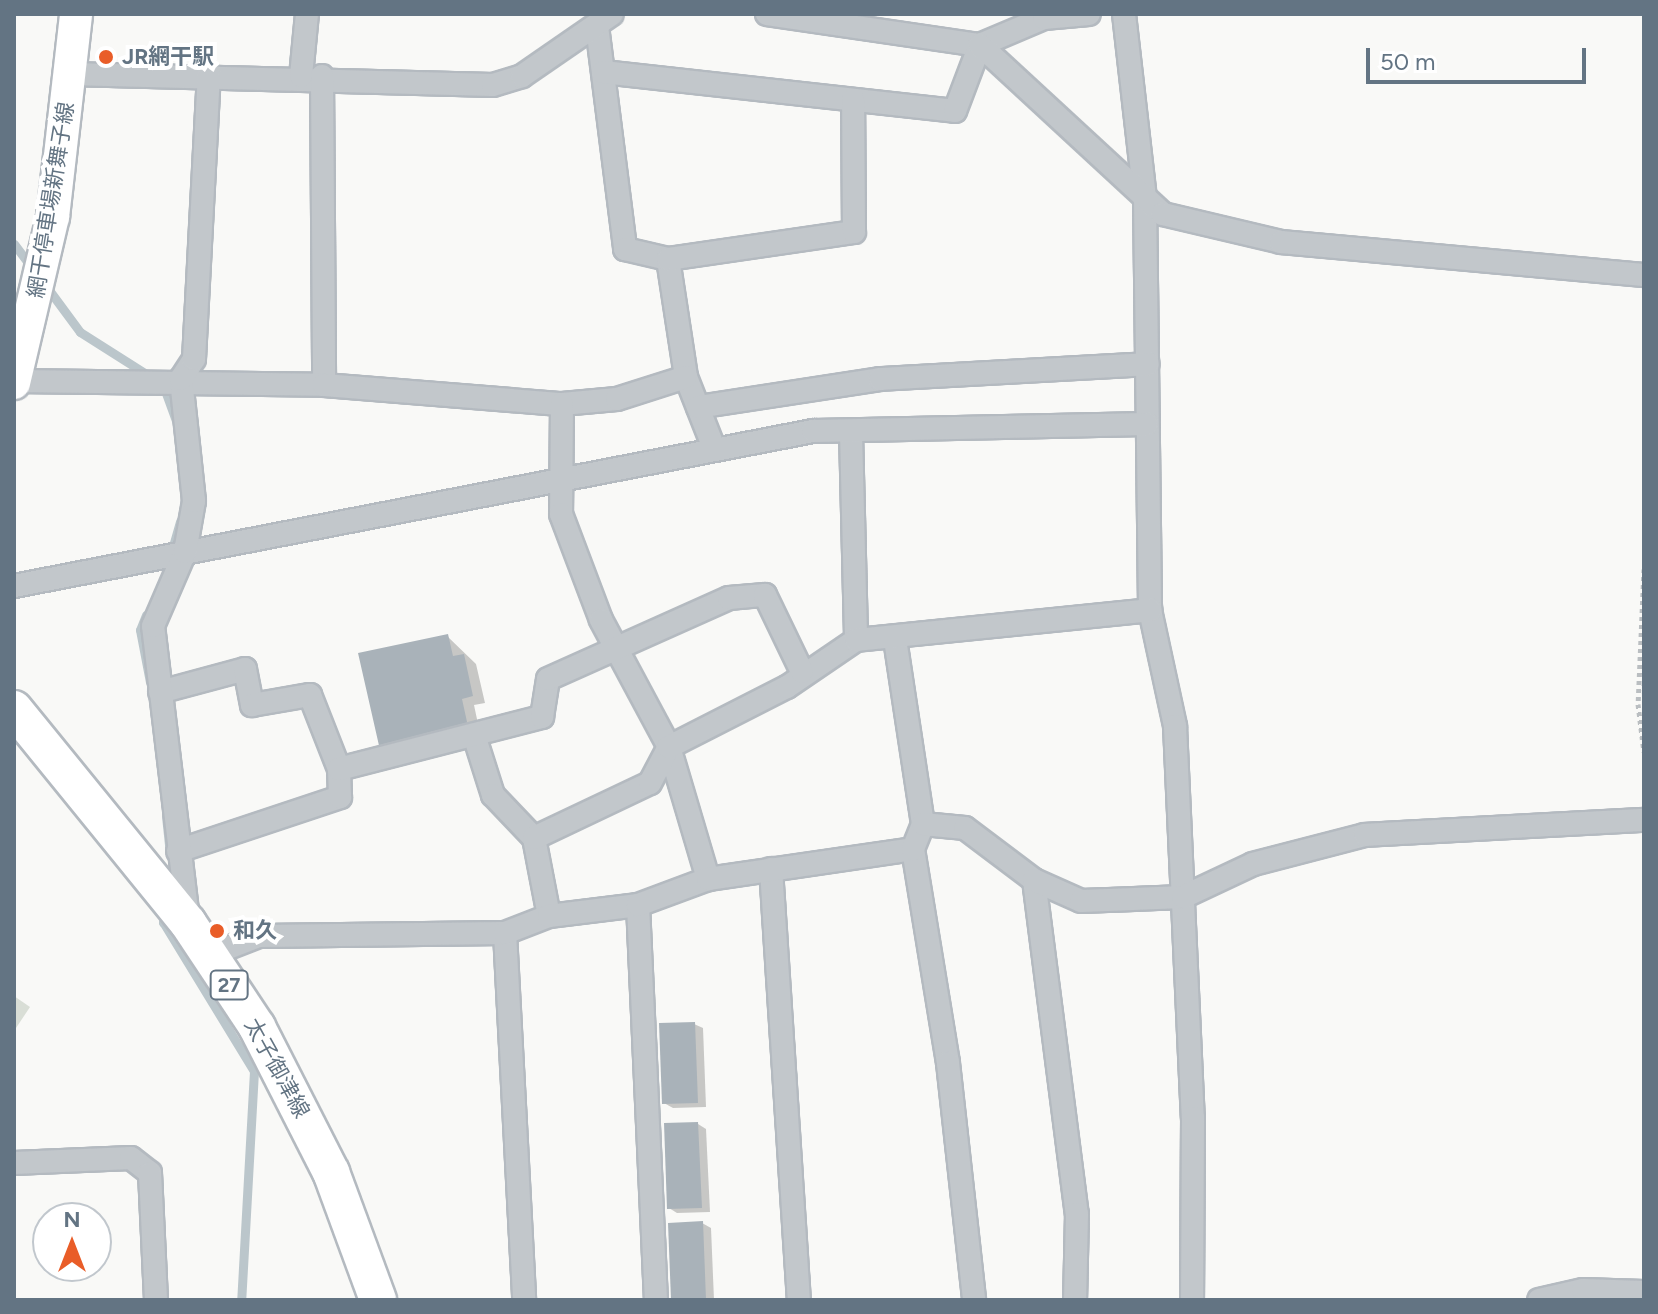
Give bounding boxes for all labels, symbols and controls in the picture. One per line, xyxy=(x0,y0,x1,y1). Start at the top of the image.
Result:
scale bar xyxy=(1370,32,1590,82)
place label: JR網干駅 xyxy=(122,44,214,70)
text: 50 m xyxy=(1380,47,1436,76)
marker: JR網干駅 xyxy=(97,48,115,66)
street label: 網干停車場新舞子線 xyxy=(22,100,80,300)
place label: 和久 xyxy=(233,918,277,944)
marker: 和久 xyxy=(208,922,226,940)
road number: 27 xyxy=(209,969,249,1001)
street label: 太子御津線 xyxy=(239,1013,315,1123)
north arrow xyxy=(32,1202,112,1282)
text: N xyxy=(63,1206,81,1233)

